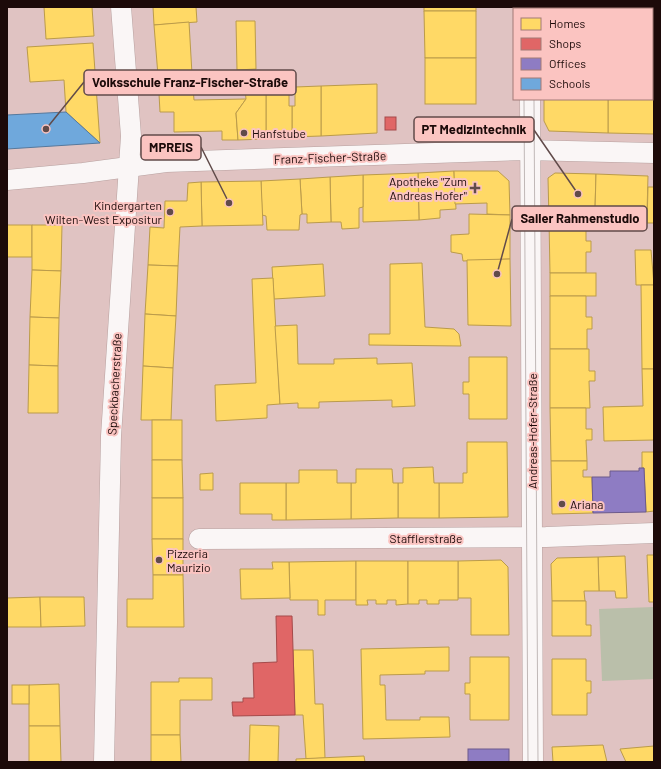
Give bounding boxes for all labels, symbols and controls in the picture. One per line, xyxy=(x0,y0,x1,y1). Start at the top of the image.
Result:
legend xyxy=(513,8,653,100)
text: Homes xyxy=(549,16,586,30)
text: Shops xyxy=(549,36,582,50)
text: Offices xyxy=(549,56,586,70)
callout: Volksschule Franz-Fischer-Straße xyxy=(84,70,296,95)
text: Volksschule Franz-Fischer-Straße xyxy=(92,74,288,90)
text: Schools xyxy=(549,76,590,90)
callout: PT Medizintechnik xyxy=(414,117,534,142)
text: PT Medizintechnik xyxy=(422,121,526,137)
place label: Hanfstube xyxy=(252,126,306,140)
marker: Hanfstube xyxy=(239,128,249,138)
callout: MPREIS xyxy=(141,135,201,160)
text: MPREIS xyxy=(149,139,193,155)
street label: Franz-Fischer-Straße xyxy=(274,148,386,166)
place label: Apotheke "Zum Andreas Hofer" xyxy=(389,174,467,202)
marker: Apotheke "Zum Andreas Hofer" xyxy=(470,183,480,193)
place label: Kindergarten Wilten-West Expositur xyxy=(45,198,163,226)
callout: Sailer Rahmenstudio xyxy=(512,206,647,231)
marker: Kindergarten Wilten-West Expositur xyxy=(165,207,175,217)
text: Sailer Rahmenstudio xyxy=(520,210,640,226)
street label: Speckbacherstraße xyxy=(104,333,124,435)
street label: Andreas-Hofer-Straße xyxy=(525,373,539,489)
place label: Ariana xyxy=(570,497,603,511)
marker: Ariana xyxy=(557,499,567,509)
street label: Stafflerstraße xyxy=(390,531,462,545)
place label: Pizzeria Maurizio xyxy=(167,546,211,574)
marker: Pizzeria Maurizio xyxy=(154,555,164,565)

